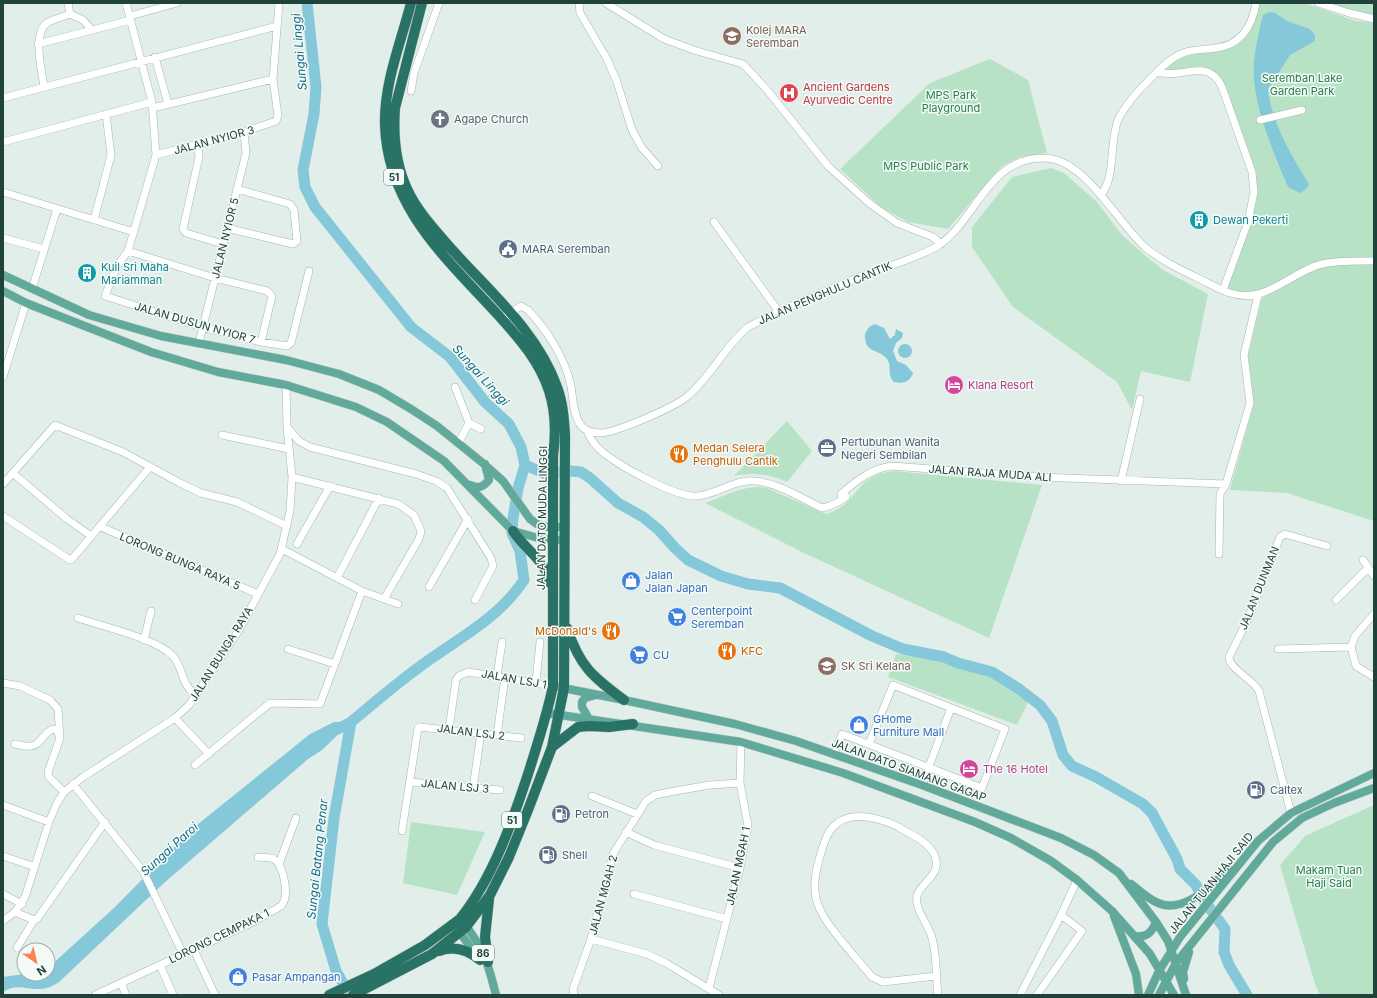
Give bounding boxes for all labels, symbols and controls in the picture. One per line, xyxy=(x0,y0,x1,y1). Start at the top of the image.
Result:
water label: Sungai Linggi xyxy=(288,12,310,91)
place label: Kolej MARA Seremban xyxy=(746,23,807,50)
school or university icon: Kolej MARA Seremban xyxy=(721,25,743,47)
park label: Seremban Lake Garden Park xyxy=(1262,71,1342,98)
place label: Ancient Gardens Ayurvedic Centre xyxy=(803,80,893,107)
hospital icon: Ancient Gardens Ayurvedic Centre xyxy=(778,82,800,104)
park label: MPS Park Playground xyxy=(922,88,980,115)
church icon: Agape Church xyxy=(429,108,451,130)
place label: Agape Church xyxy=(454,112,529,126)
street label: JALAN NYIOR 3 xyxy=(172,122,256,157)
park label: MPS Public Park xyxy=(883,159,969,173)
road number: 51 xyxy=(384,169,404,185)
street label: JALAN NYIOR 5 xyxy=(208,196,242,280)
building icon: Dewan Pekerti xyxy=(1188,209,1210,231)
place label: Dewan Pekerti xyxy=(1213,213,1288,227)
public building icon: MARA Seremban xyxy=(497,238,519,260)
place label: MARA Seremban xyxy=(522,242,610,256)
street label: JALAN PENGHULU CANTIK xyxy=(756,258,895,328)
place label: Kuil Sri Maha Mariamman xyxy=(101,260,169,287)
building icon: Kuil Sri Maha Mariamman xyxy=(76,262,98,284)
street label: JALAN DUSUN NYIOR 7 xyxy=(133,299,257,347)
water label: Sungai Linggi xyxy=(450,341,513,410)
hotel icon: Klana Resort xyxy=(943,374,965,396)
place label: Klana Resort xyxy=(968,378,1034,392)
place label: Pertubuhan Wanita Negeri Sembilan xyxy=(841,435,940,462)
office icon: Pertubuhan Wanita Negeri Sembilan xyxy=(816,437,838,459)
place label: Medan Selera Penghulu Cantik xyxy=(693,441,778,468)
restaurant icon: Medan Selera Penghulu Cantik xyxy=(668,443,690,465)
street label: JALAN DATO MUDA LINGGI xyxy=(534,446,550,590)
street label: JALAN RAJA MUDA ALI xyxy=(928,462,1052,484)
street label: LORONG BUNGA RAYA 5 xyxy=(118,529,243,593)
street label: JALAN DUNMAN xyxy=(1236,544,1282,632)
place label: Jalan Jalan Japan xyxy=(645,568,708,595)
shop icon: Jalan Jalan Japan xyxy=(620,570,642,592)
street label: JALAN BUNGA RAYA xyxy=(186,604,256,704)
place label: Centerpoint Seremban xyxy=(691,604,753,631)
supermarket icon: Centerpoint Seremban xyxy=(666,606,688,628)
restaurant icon: McDonald's xyxy=(600,620,622,642)
place label: McDonald's xyxy=(535,624,597,638)
restaurant icon: KFC xyxy=(716,640,738,662)
supermarket icon: CU xyxy=(628,644,650,666)
place label: KFC xyxy=(741,644,763,658)
place label: CU xyxy=(653,648,669,662)
school or university icon: SK Sri Kelana xyxy=(816,655,838,677)
place label: SK Sri Kelana xyxy=(841,659,911,673)
street label: JALAN LSJ 1 xyxy=(480,666,548,692)
place label: GHome Furniture Mall xyxy=(873,712,944,739)
shop icon: GHome Furniture Mall xyxy=(848,714,870,736)
street label: JALAN LSJ 2 xyxy=(436,721,506,743)
street label: JALAN DATO SIAMANG GAGAP xyxy=(830,735,988,805)
hotel icon: The 16 Hotel xyxy=(958,758,980,780)
place label: The 16 Hotel xyxy=(983,762,1048,776)
street label: JALAN LSJ 3 xyxy=(420,776,490,796)
fuel station icon: Caltex xyxy=(1245,779,1267,801)
place label: Caltex xyxy=(1270,783,1303,797)
water label: Sungai Batang Penar xyxy=(303,798,331,920)
fuel station icon: Petron xyxy=(550,803,572,825)
place label: Petron xyxy=(575,807,609,821)
road number: 51 xyxy=(502,812,522,828)
water label: Sungai Paroi xyxy=(137,819,202,879)
street label: JALAN MGAH 1 xyxy=(723,825,753,907)
street label: JALAN TUAN HAJI SAID xyxy=(1166,829,1256,937)
fuel station icon: Shell xyxy=(537,844,559,866)
place label: Shell xyxy=(562,848,587,862)
street label: JALAN MGAH 2 xyxy=(586,853,620,937)
park label: Makam Tuan Haji Said xyxy=(1296,863,1362,890)
street label: LORONG CEMPAKA 1 xyxy=(166,906,272,966)
north arrow xyxy=(16,942,56,982)
road number: 86 xyxy=(472,945,494,961)
text: N xyxy=(34,962,49,978)
shop icon: Pasar Ampangan xyxy=(227,966,249,988)
place label: Pasar Ampangan xyxy=(252,970,341,984)

